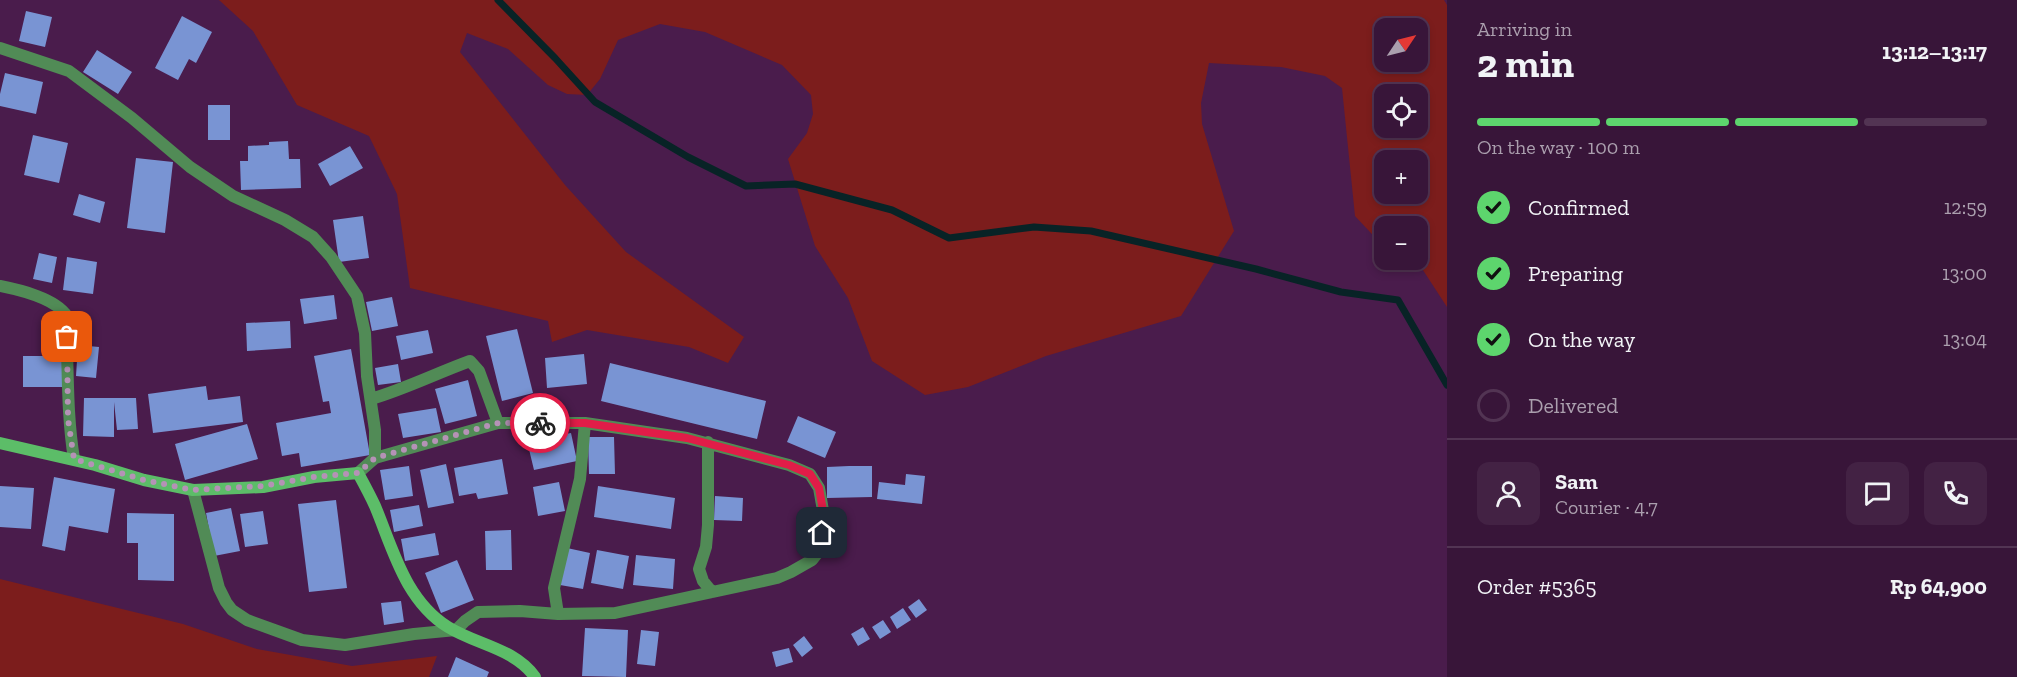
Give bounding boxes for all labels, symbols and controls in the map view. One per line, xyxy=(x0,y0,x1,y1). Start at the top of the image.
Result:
text: Arriving in xyxy=(1477,17,1572,41)
north arrow xyxy=(1374,18,1428,72)
map controls xyxy=(1374,18,1428,270)
text: 13:12–13:17 xyxy=(1882,38,1987,65)
text: 2 min xyxy=(1477,40,1574,87)
button: locate xyxy=(1374,84,1428,138)
text: On the way · 100 m xyxy=(1477,135,1640,159)
button: + xyxy=(1374,150,1428,204)
icon: check xyxy=(1477,191,1510,224)
text: Confirmed xyxy=(1528,194,1629,221)
text: 12:59 xyxy=(1944,195,1987,219)
button: − xyxy=(1374,216,1428,270)
icon: check xyxy=(1477,257,1510,290)
text: Preparing xyxy=(1528,260,1623,287)
text: 13:00 xyxy=(1942,261,1987,285)
pin xyxy=(41,311,92,362)
icon: bag xyxy=(50,320,83,353)
icon: check xyxy=(1477,323,1510,356)
text: On the way xyxy=(1528,326,1635,353)
text: 13:04 xyxy=(1943,327,1987,351)
text: Delivered xyxy=(1528,392,1618,419)
courier xyxy=(510,393,570,453)
icon: bike xyxy=(524,407,557,440)
button: person xyxy=(1477,462,1540,525)
button: chat xyxy=(1846,462,1909,525)
button: phone xyxy=(1924,462,1987,525)
text: Sam xyxy=(1555,468,1598,495)
text: Courier · 4.7 xyxy=(1555,495,1658,519)
pin xyxy=(796,507,847,558)
icon: home xyxy=(805,516,838,549)
text: Order #5365 xyxy=(1477,573,1597,600)
text: Rp 64,900 xyxy=(1890,573,1987,600)

